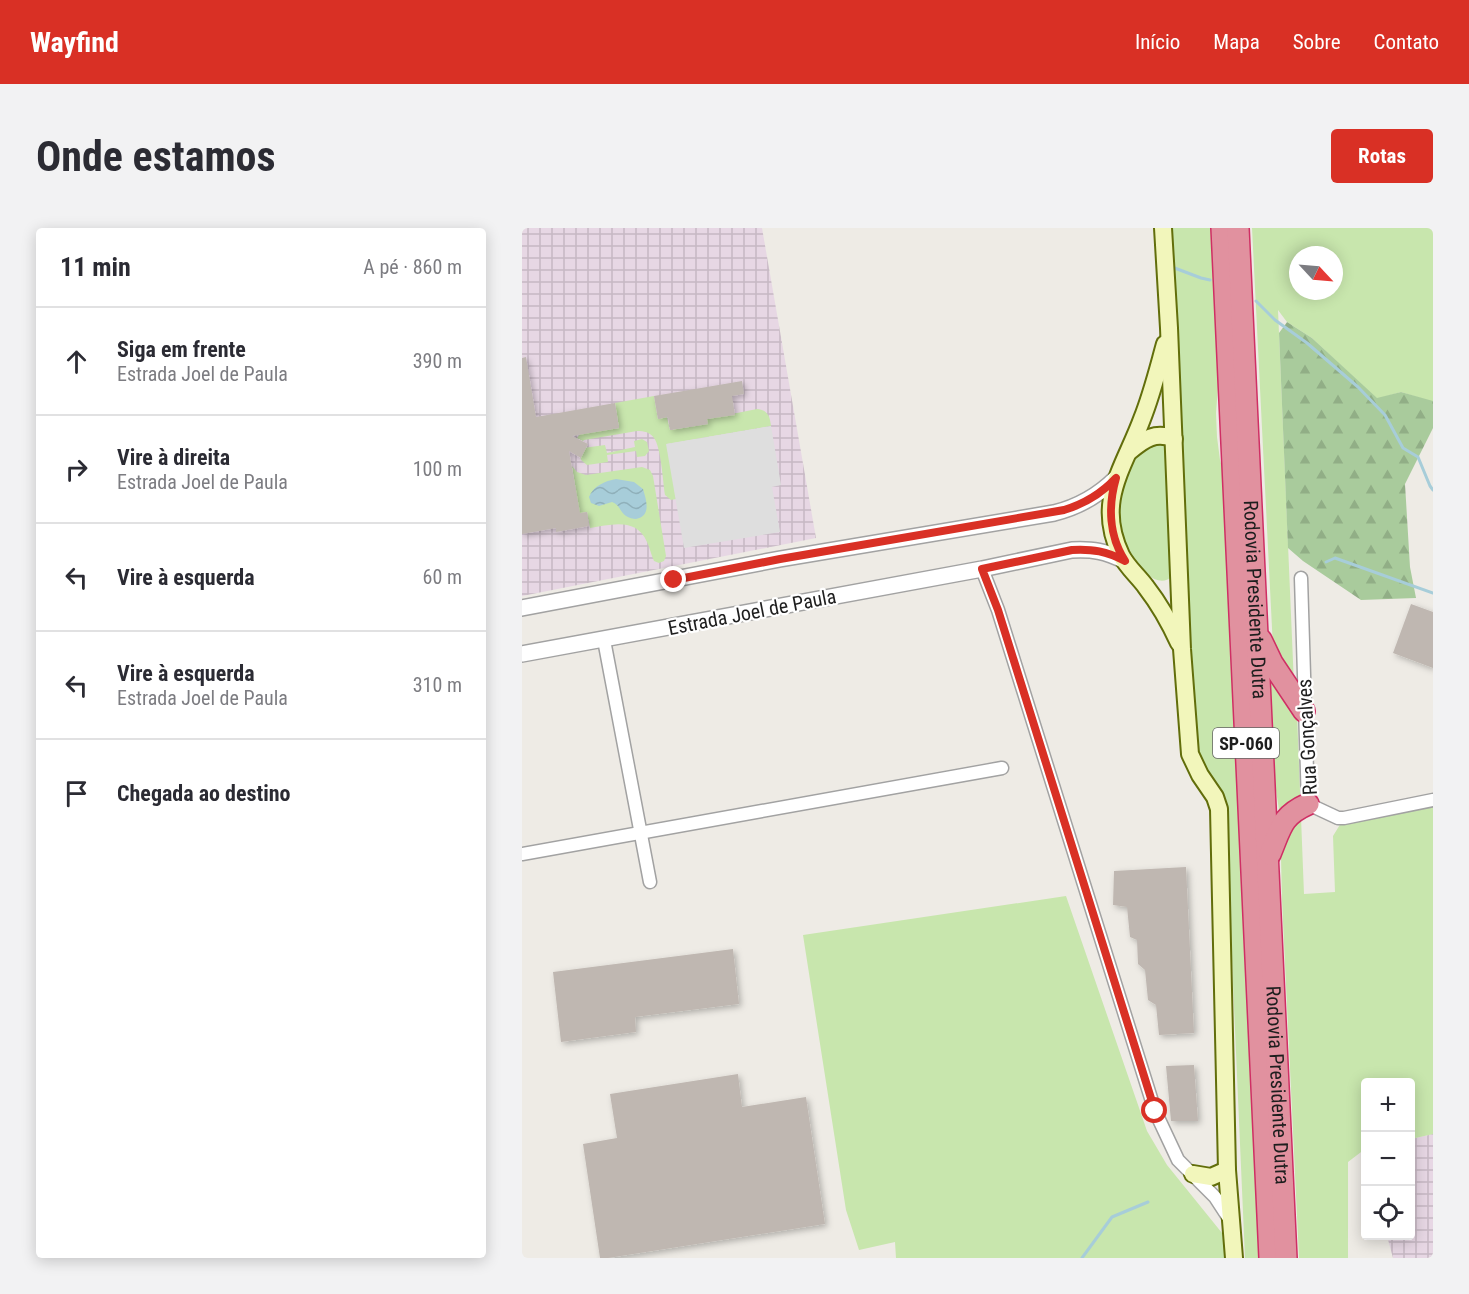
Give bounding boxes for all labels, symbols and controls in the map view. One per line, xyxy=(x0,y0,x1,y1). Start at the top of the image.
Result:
text: Wayfind xyxy=(30,26,119,59)
text: Início xyxy=(1135,30,1180,54)
text: Mapa xyxy=(1213,30,1260,54)
text: Sobre xyxy=(1293,30,1341,54)
text: Contato xyxy=(1374,30,1439,54)
button: Rotas xyxy=(1331,129,1433,183)
text: Onde estamos xyxy=(36,132,276,181)
north arrow xyxy=(1289,246,1343,300)
text: 11 min xyxy=(60,252,131,282)
text: A pé · 860 m xyxy=(363,255,462,279)
text: Siga em frente xyxy=(117,337,246,362)
icon: ahead xyxy=(60,345,93,378)
text: 390 m xyxy=(413,349,462,373)
text: Estrada Joel de Paula xyxy=(117,362,288,386)
text: Vire à direita xyxy=(117,445,230,470)
icon: right xyxy=(60,453,93,486)
text: 100 m xyxy=(413,457,462,481)
text: Estrada Joel de Paula xyxy=(117,470,288,494)
street label: Rodovia Presidente Dutra xyxy=(1239,500,1272,700)
icon: left xyxy=(60,561,93,594)
text: Vire à esquerda xyxy=(117,565,255,590)
text: 60 m xyxy=(423,565,462,589)
route end xyxy=(660,566,686,592)
street label: Estrada Joel de Paula xyxy=(666,584,838,640)
text: Vire à esquerda xyxy=(117,661,255,686)
icon: left xyxy=(60,669,93,702)
text: 310 m xyxy=(413,673,462,697)
street label: Rua Gonçalves xyxy=(1292,678,1322,796)
text: Estrada Joel de Paula xyxy=(117,686,288,710)
road number: SP-060 xyxy=(1213,728,1279,758)
icon: arrive xyxy=(60,777,93,810)
text: Chegada ao destino xyxy=(117,781,291,806)
street label: Rodovia Presidente Dutra xyxy=(1261,985,1295,1185)
map controls xyxy=(1361,1078,1415,1240)
button: + xyxy=(1361,1078,1415,1132)
route start xyxy=(1141,1097,1167,1123)
button: − xyxy=(1361,1132,1415,1186)
button: locate xyxy=(1361,1186,1415,1240)

